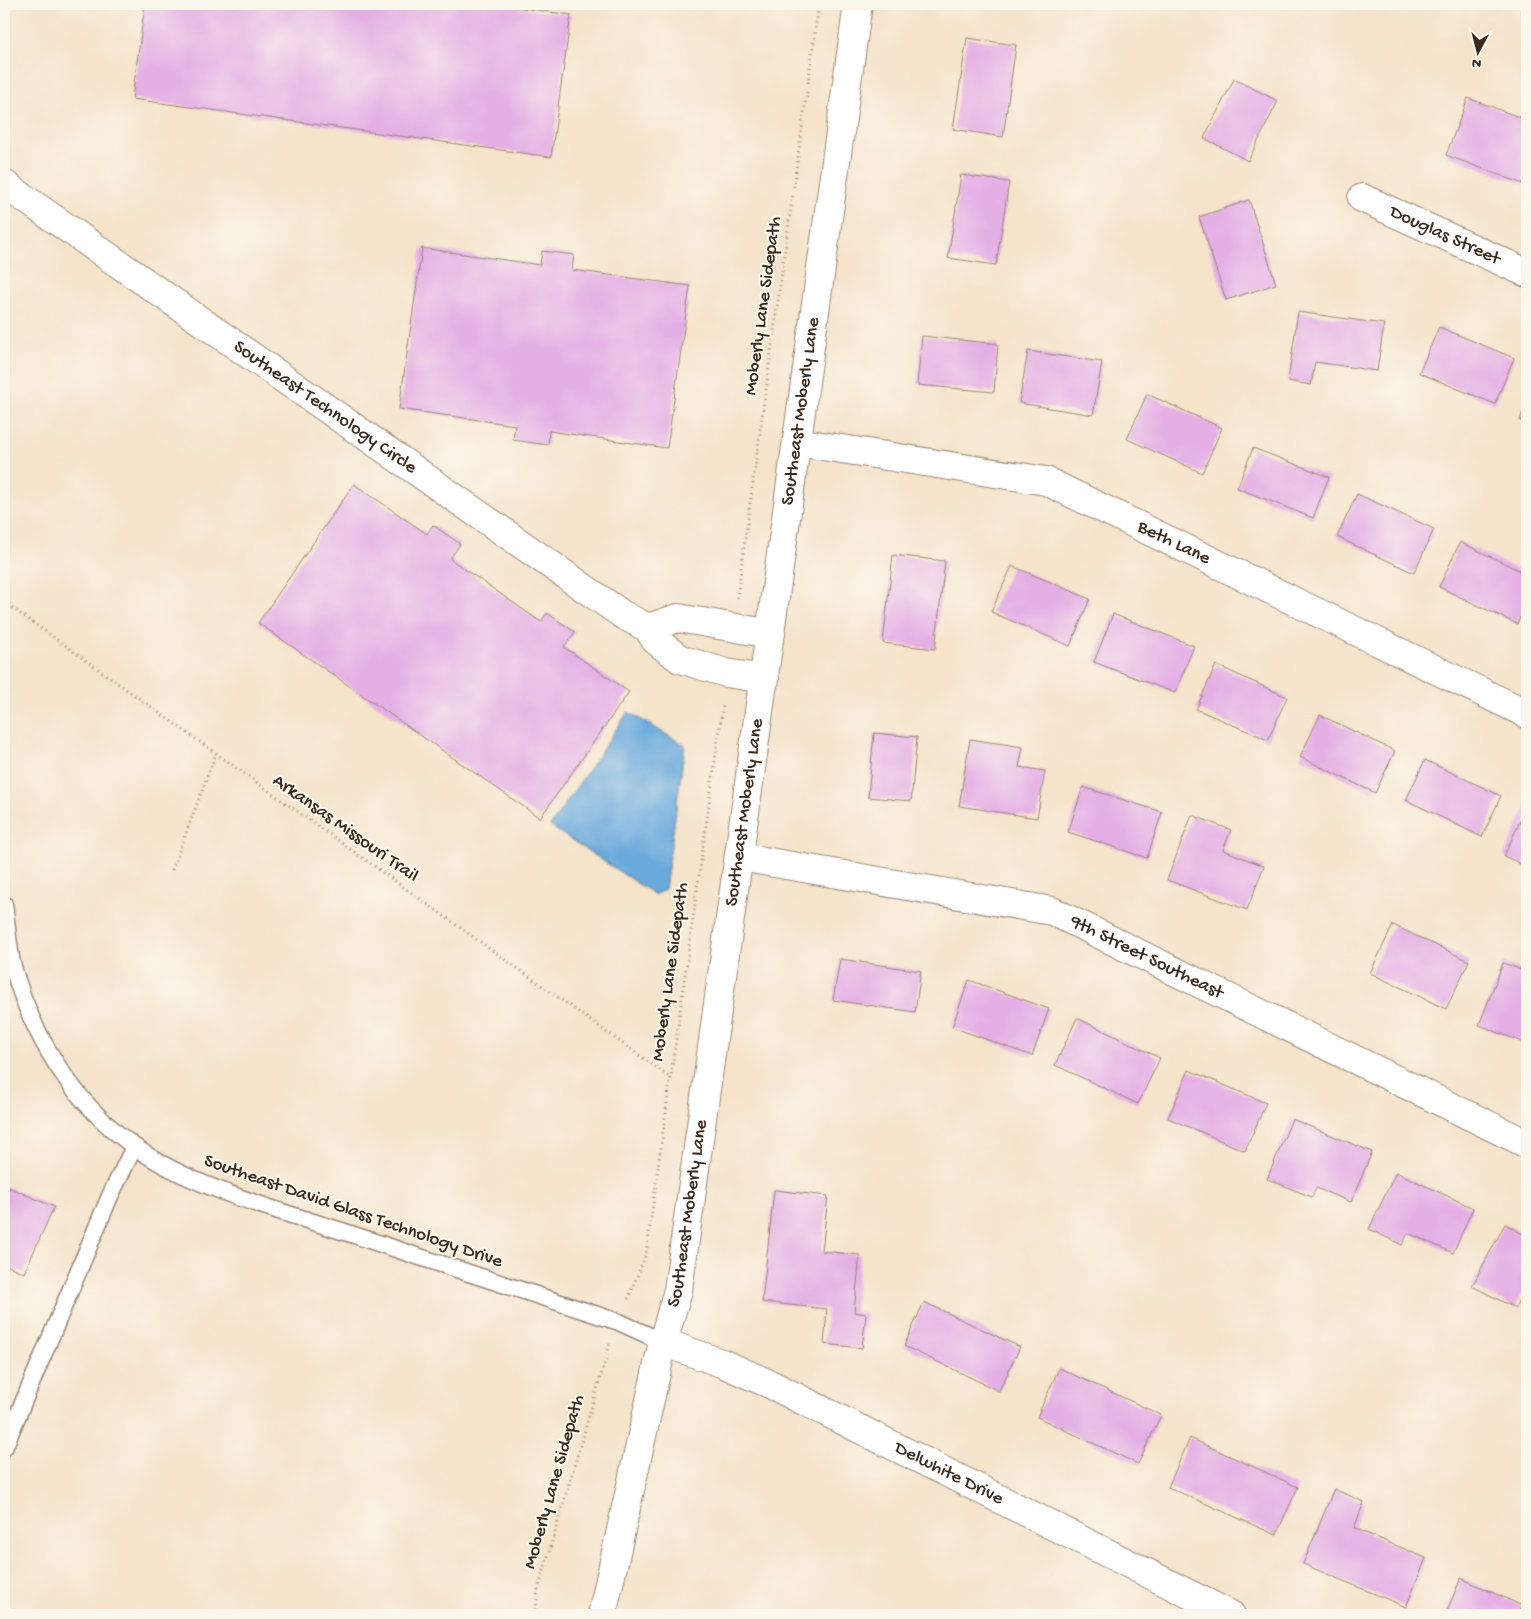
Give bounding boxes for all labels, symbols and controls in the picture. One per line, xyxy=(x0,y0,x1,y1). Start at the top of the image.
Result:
north arrow xyxy=(1454,28,1504,78)
text: N xyxy=(1471,53,1482,71)
street label: Douglas Street xyxy=(1384,200,1506,272)
street label: Moberly Lane Sidepath xyxy=(740,215,788,397)
street label: Southeast Moberly Lane xyxy=(776,316,826,507)
street label: Southeast Technology Circle xyxy=(229,336,421,479)
street label: Beth Lane xyxy=(1133,515,1214,570)
street label: Southeast Moberly Lane xyxy=(720,717,769,908)
street label: Arkansas Missouri Trail xyxy=(267,770,423,888)
street label: Moberly Lane Sidepath xyxy=(647,881,695,1063)
street label: 9th Street Southeast xyxy=(1065,910,1229,1006)
street label: Southeast Moberly Lane xyxy=(662,1118,713,1310)
street label: Southeast David Glass Technology Drive xyxy=(201,1150,505,1274)
street label: Moberly Lane Sidepath xyxy=(519,1392,591,1572)
street label: Delwhite Drive xyxy=(889,1436,1007,1511)

